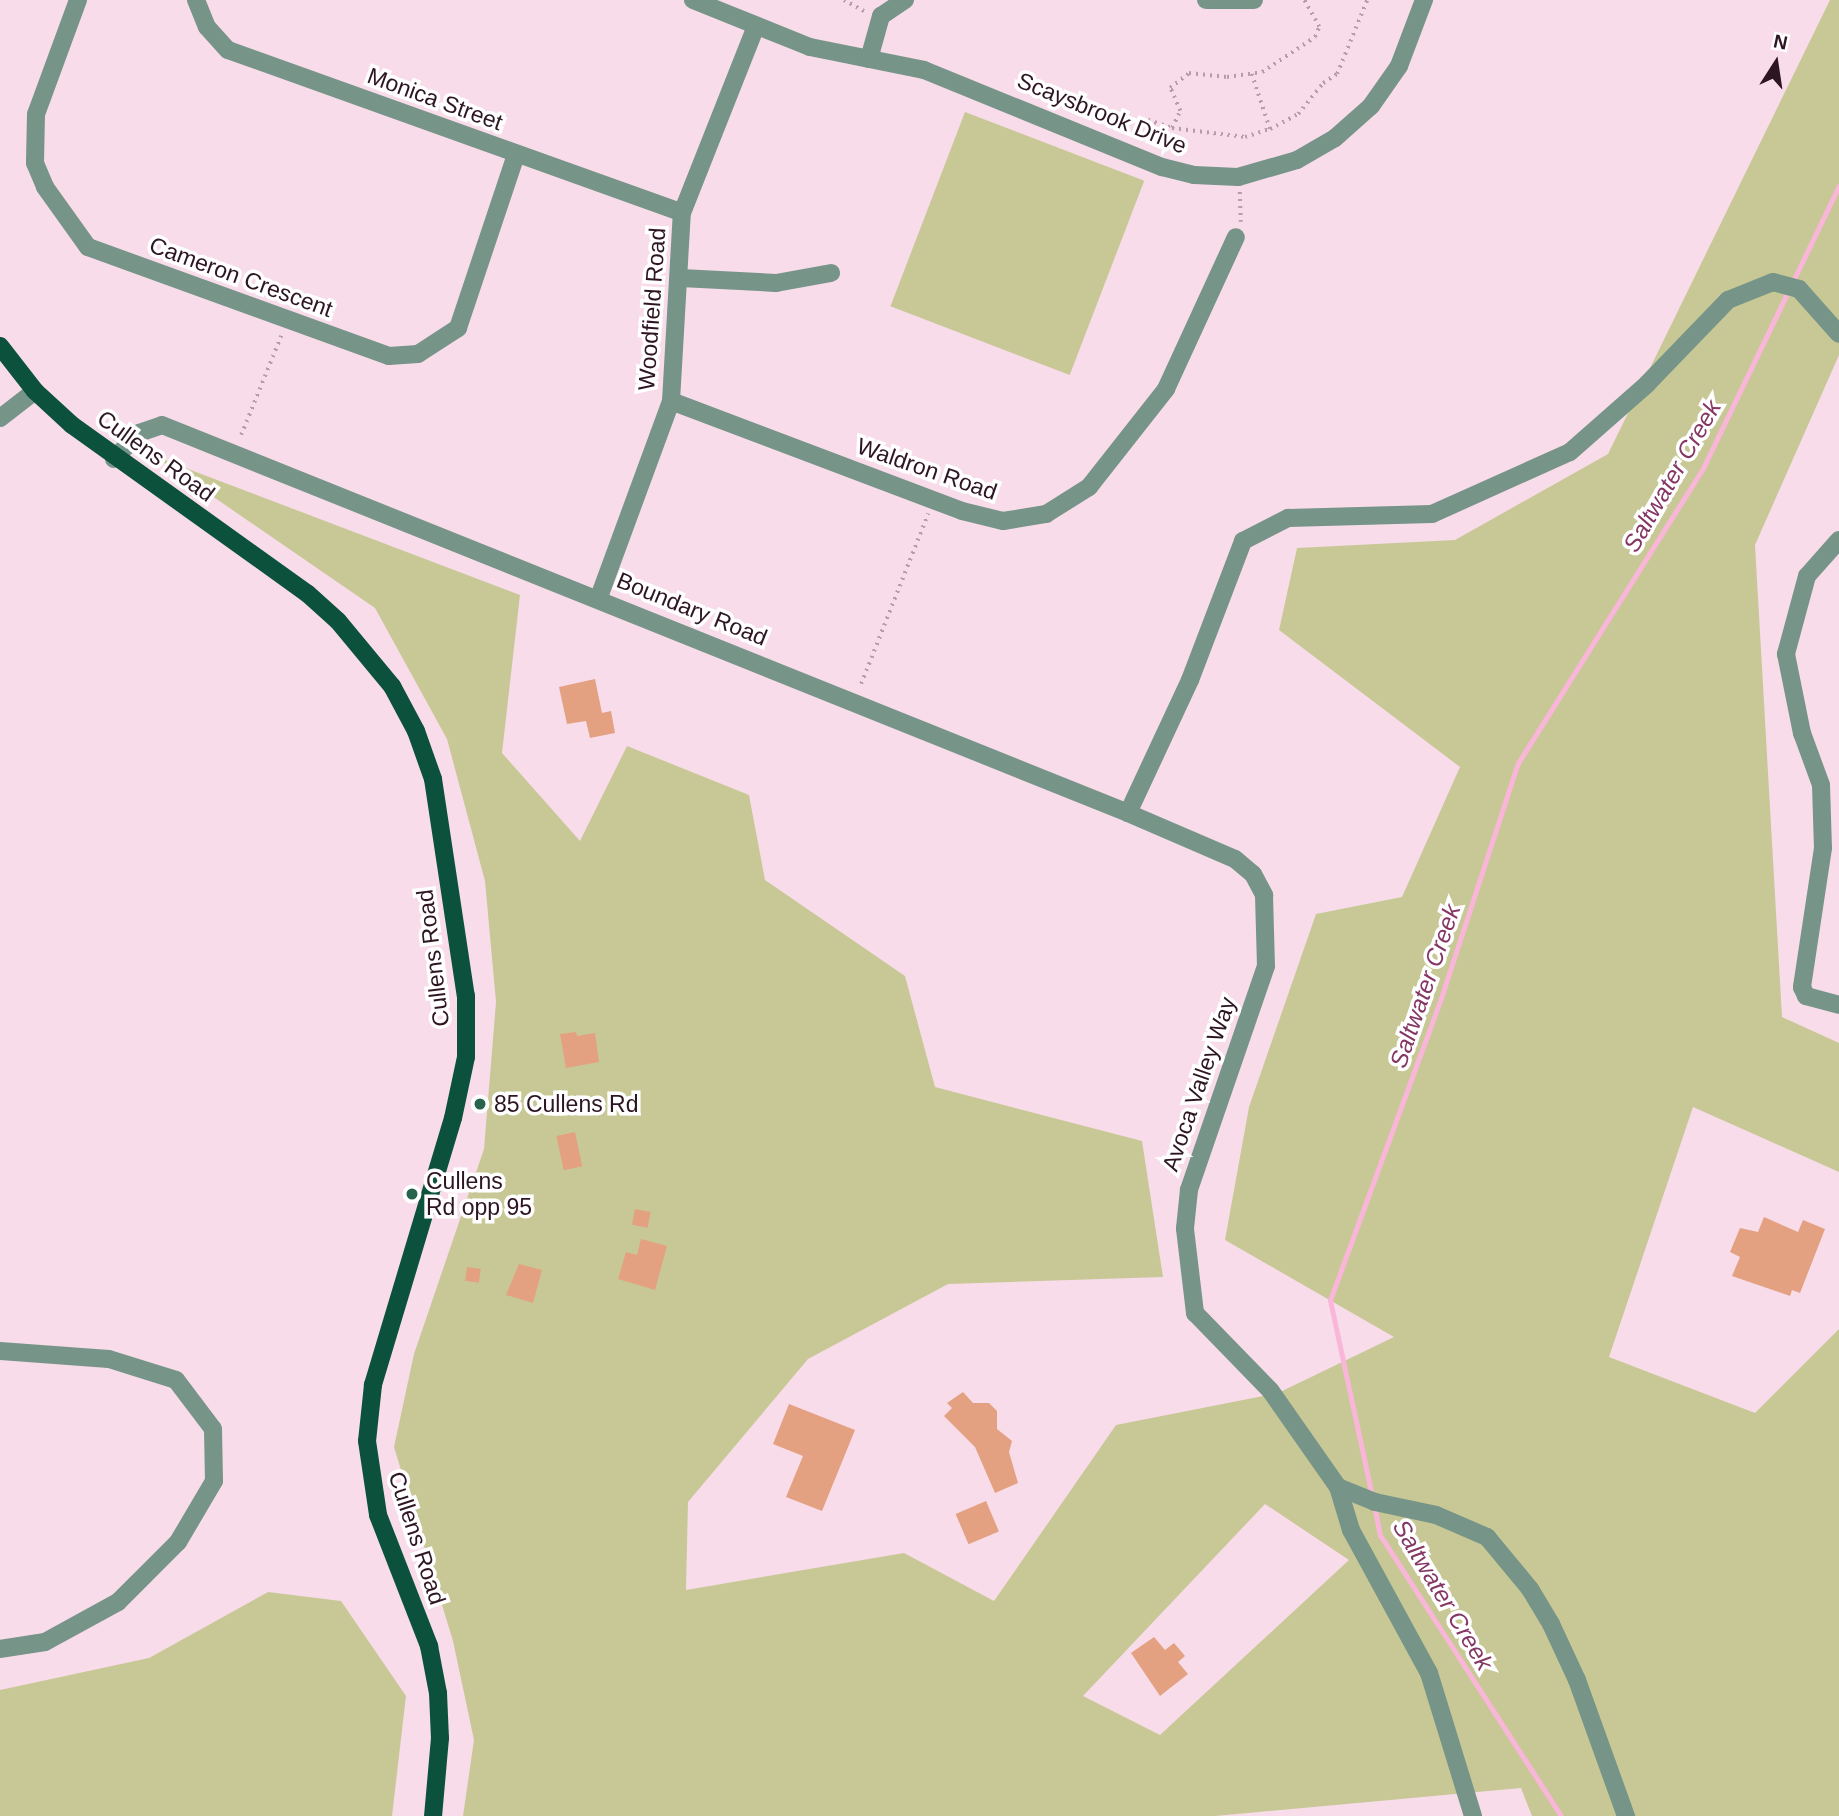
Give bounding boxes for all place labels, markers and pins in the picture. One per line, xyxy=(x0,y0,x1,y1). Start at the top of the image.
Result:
place label: 85 Cullens Rd xyxy=(494,1090,638,1118)
marker: 85 Cullens Rd xyxy=(472,1096,488,1112)
place label: Cullens Rd opp 95 xyxy=(426,1167,532,1221)
marker: Cullens Rd opp 95 xyxy=(404,1186,420,1202)

